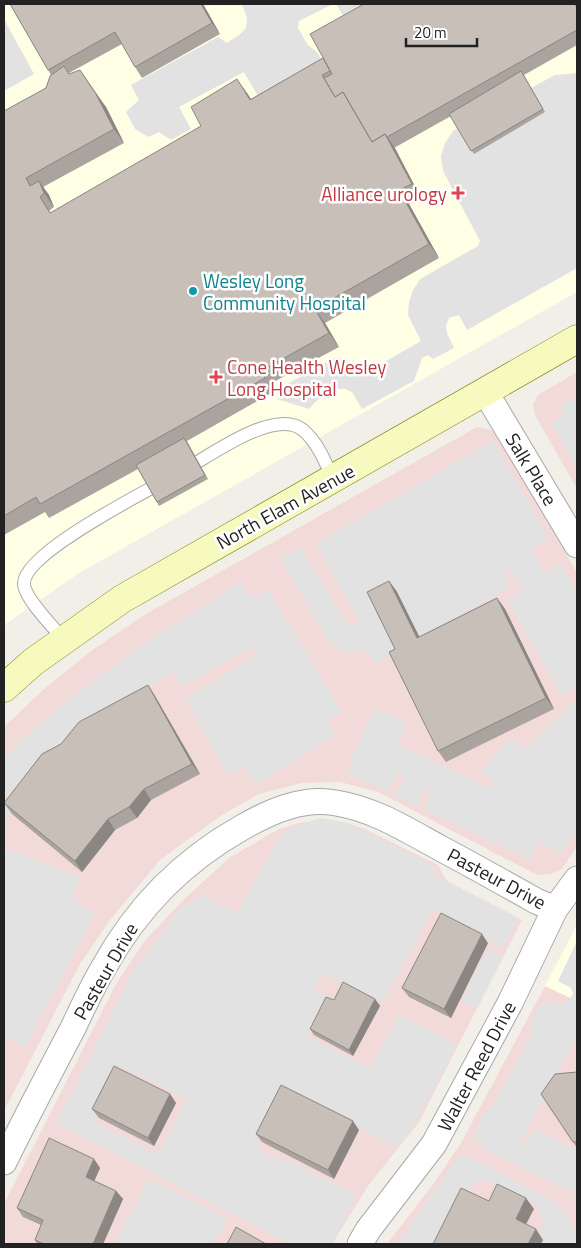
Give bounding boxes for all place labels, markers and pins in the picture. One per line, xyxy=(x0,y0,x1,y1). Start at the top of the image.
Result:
place label: Alliance urology xyxy=(321,179,447,208)
marker: Alliance urology xyxy=(451,186,465,200)
place label: Wesley Long Community Hospital xyxy=(203,266,366,317)
marker: Wesley Long Community Hospital xyxy=(187,285,199,297)
place label: Cone Health Wesley Long Hospital xyxy=(227,352,386,403)
marker: Cone Health Wesley Long Hospital xyxy=(209,370,223,384)

